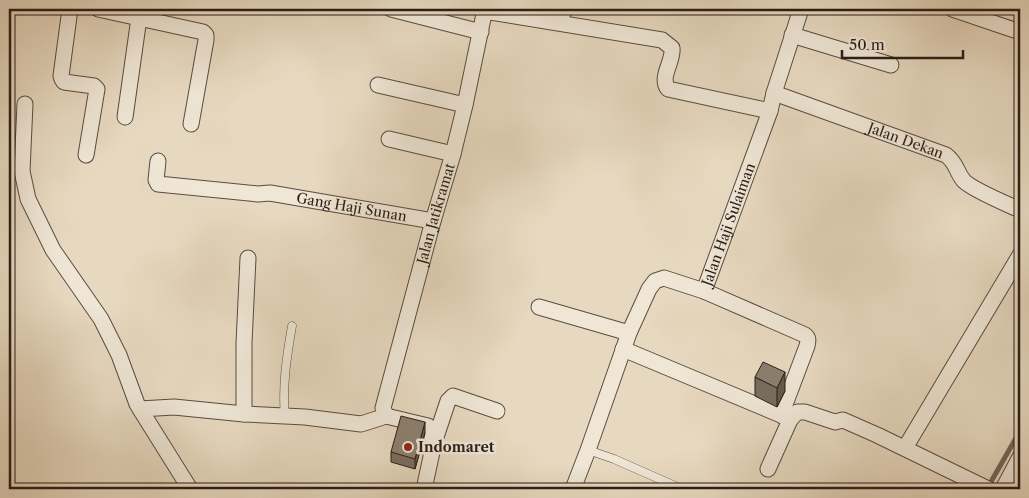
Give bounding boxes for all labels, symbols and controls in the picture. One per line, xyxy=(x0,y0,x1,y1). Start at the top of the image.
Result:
scale bar xyxy=(842,28,963,60)
text: 50 m xyxy=(849,35,885,54)
street label: Jalan Dekan xyxy=(863,118,946,162)
street label: Jalan Haji Sulaiman xyxy=(697,160,759,290)
street label: Jalan Jatikramat xyxy=(412,161,459,268)
street label: Gang Haji Sunan xyxy=(295,189,409,225)
place label: Indomaret xyxy=(418,438,495,456)
marker: Indomaret xyxy=(402,441,414,453)

